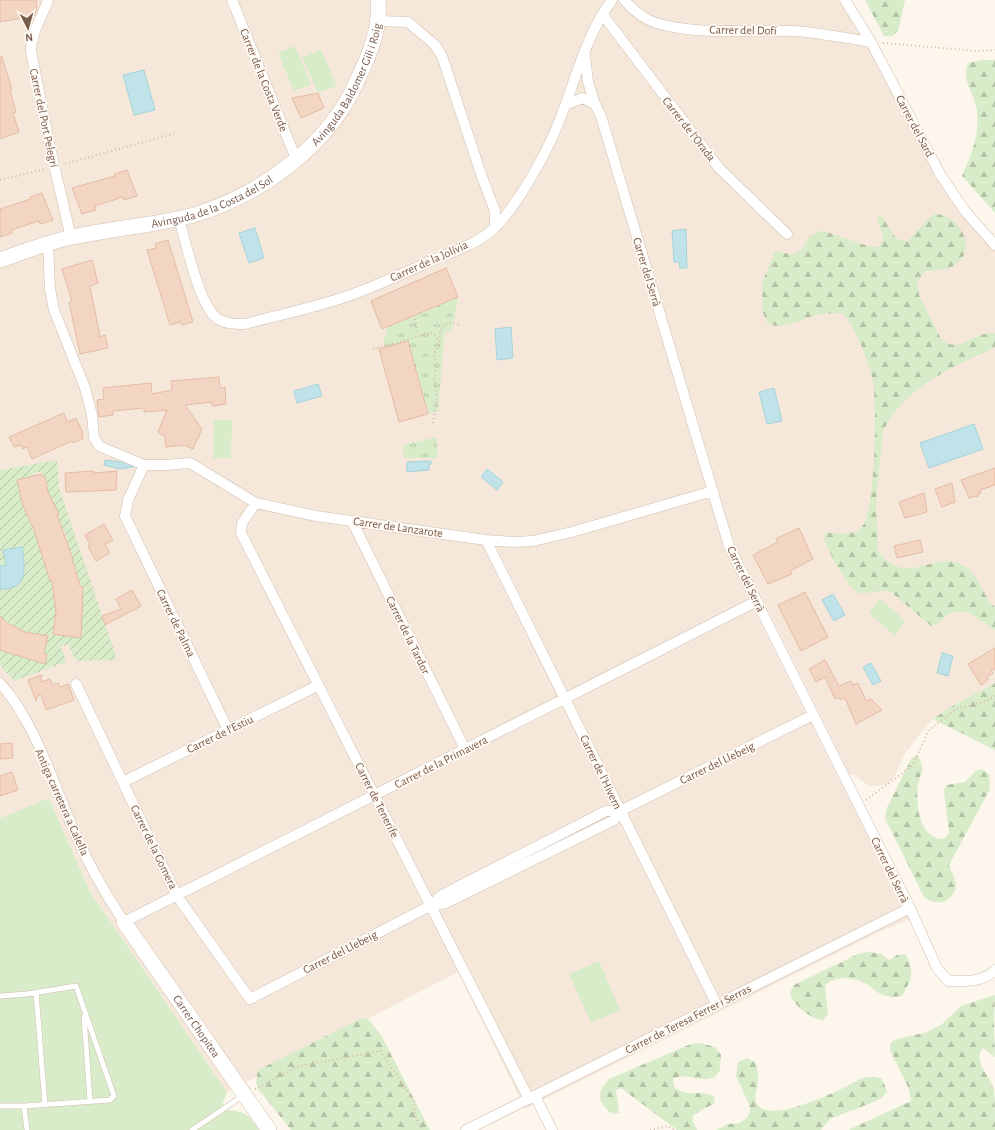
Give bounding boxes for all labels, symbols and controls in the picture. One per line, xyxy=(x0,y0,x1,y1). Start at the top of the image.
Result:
north arrow xyxy=(8,8,48,48)
street label: Avinguda Baldomer Gili i Roig xyxy=(309,22,383,148)
street label: Carrer del Dofí xyxy=(709,23,777,37)
street label: Carrer de la Costa Verde xyxy=(238,27,290,133)
text: N xyxy=(25,32,33,43)
street label: Carrer del Port Pelegrí xyxy=(28,67,60,169)
street label: Carrer del Sard xyxy=(894,93,936,159)
street label: Carrer de l'Orada xyxy=(660,95,718,164)
street label: Avinguda de la Costa del Sol xyxy=(150,173,275,230)
street label: Carrer del Serrà xyxy=(631,236,663,308)
street label: Carrer de la Jolívia xyxy=(388,238,470,284)
street label: Carrer de Lanzarote xyxy=(352,515,444,539)
street label: Carrer del Serrà xyxy=(725,544,767,614)
street label: Carrer de Palma xyxy=(154,587,198,659)
street label: Carrer de la Tardor xyxy=(384,594,432,676)
street label: Carrer de l'Estiu xyxy=(185,713,255,755)
street label: Carrer de la Primavera xyxy=(393,733,490,791)
street label: Carrer de l'Hivern xyxy=(578,733,624,811)
street label: Carrer del Llebeig xyxy=(678,740,756,786)
street label: Antiga carretera a Calella xyxy=(33,747,91,858)
street label: Carrer de Tenerife xyxy=(353,760,401,840)
street label: Carrer de la Gomera xyxy=(128,803,180,891)
street label: Carrer del Serrà xyxy=(869,835,911,905)
street label: Carrer del Llebeig xyxy=(301,928,379,976)
street label: Carrer de Teresa Ferrer i Serras xyxy=(623,982,753,1056)
street label: Carrer Chopitea xyxy=(171,993,223,1060)

